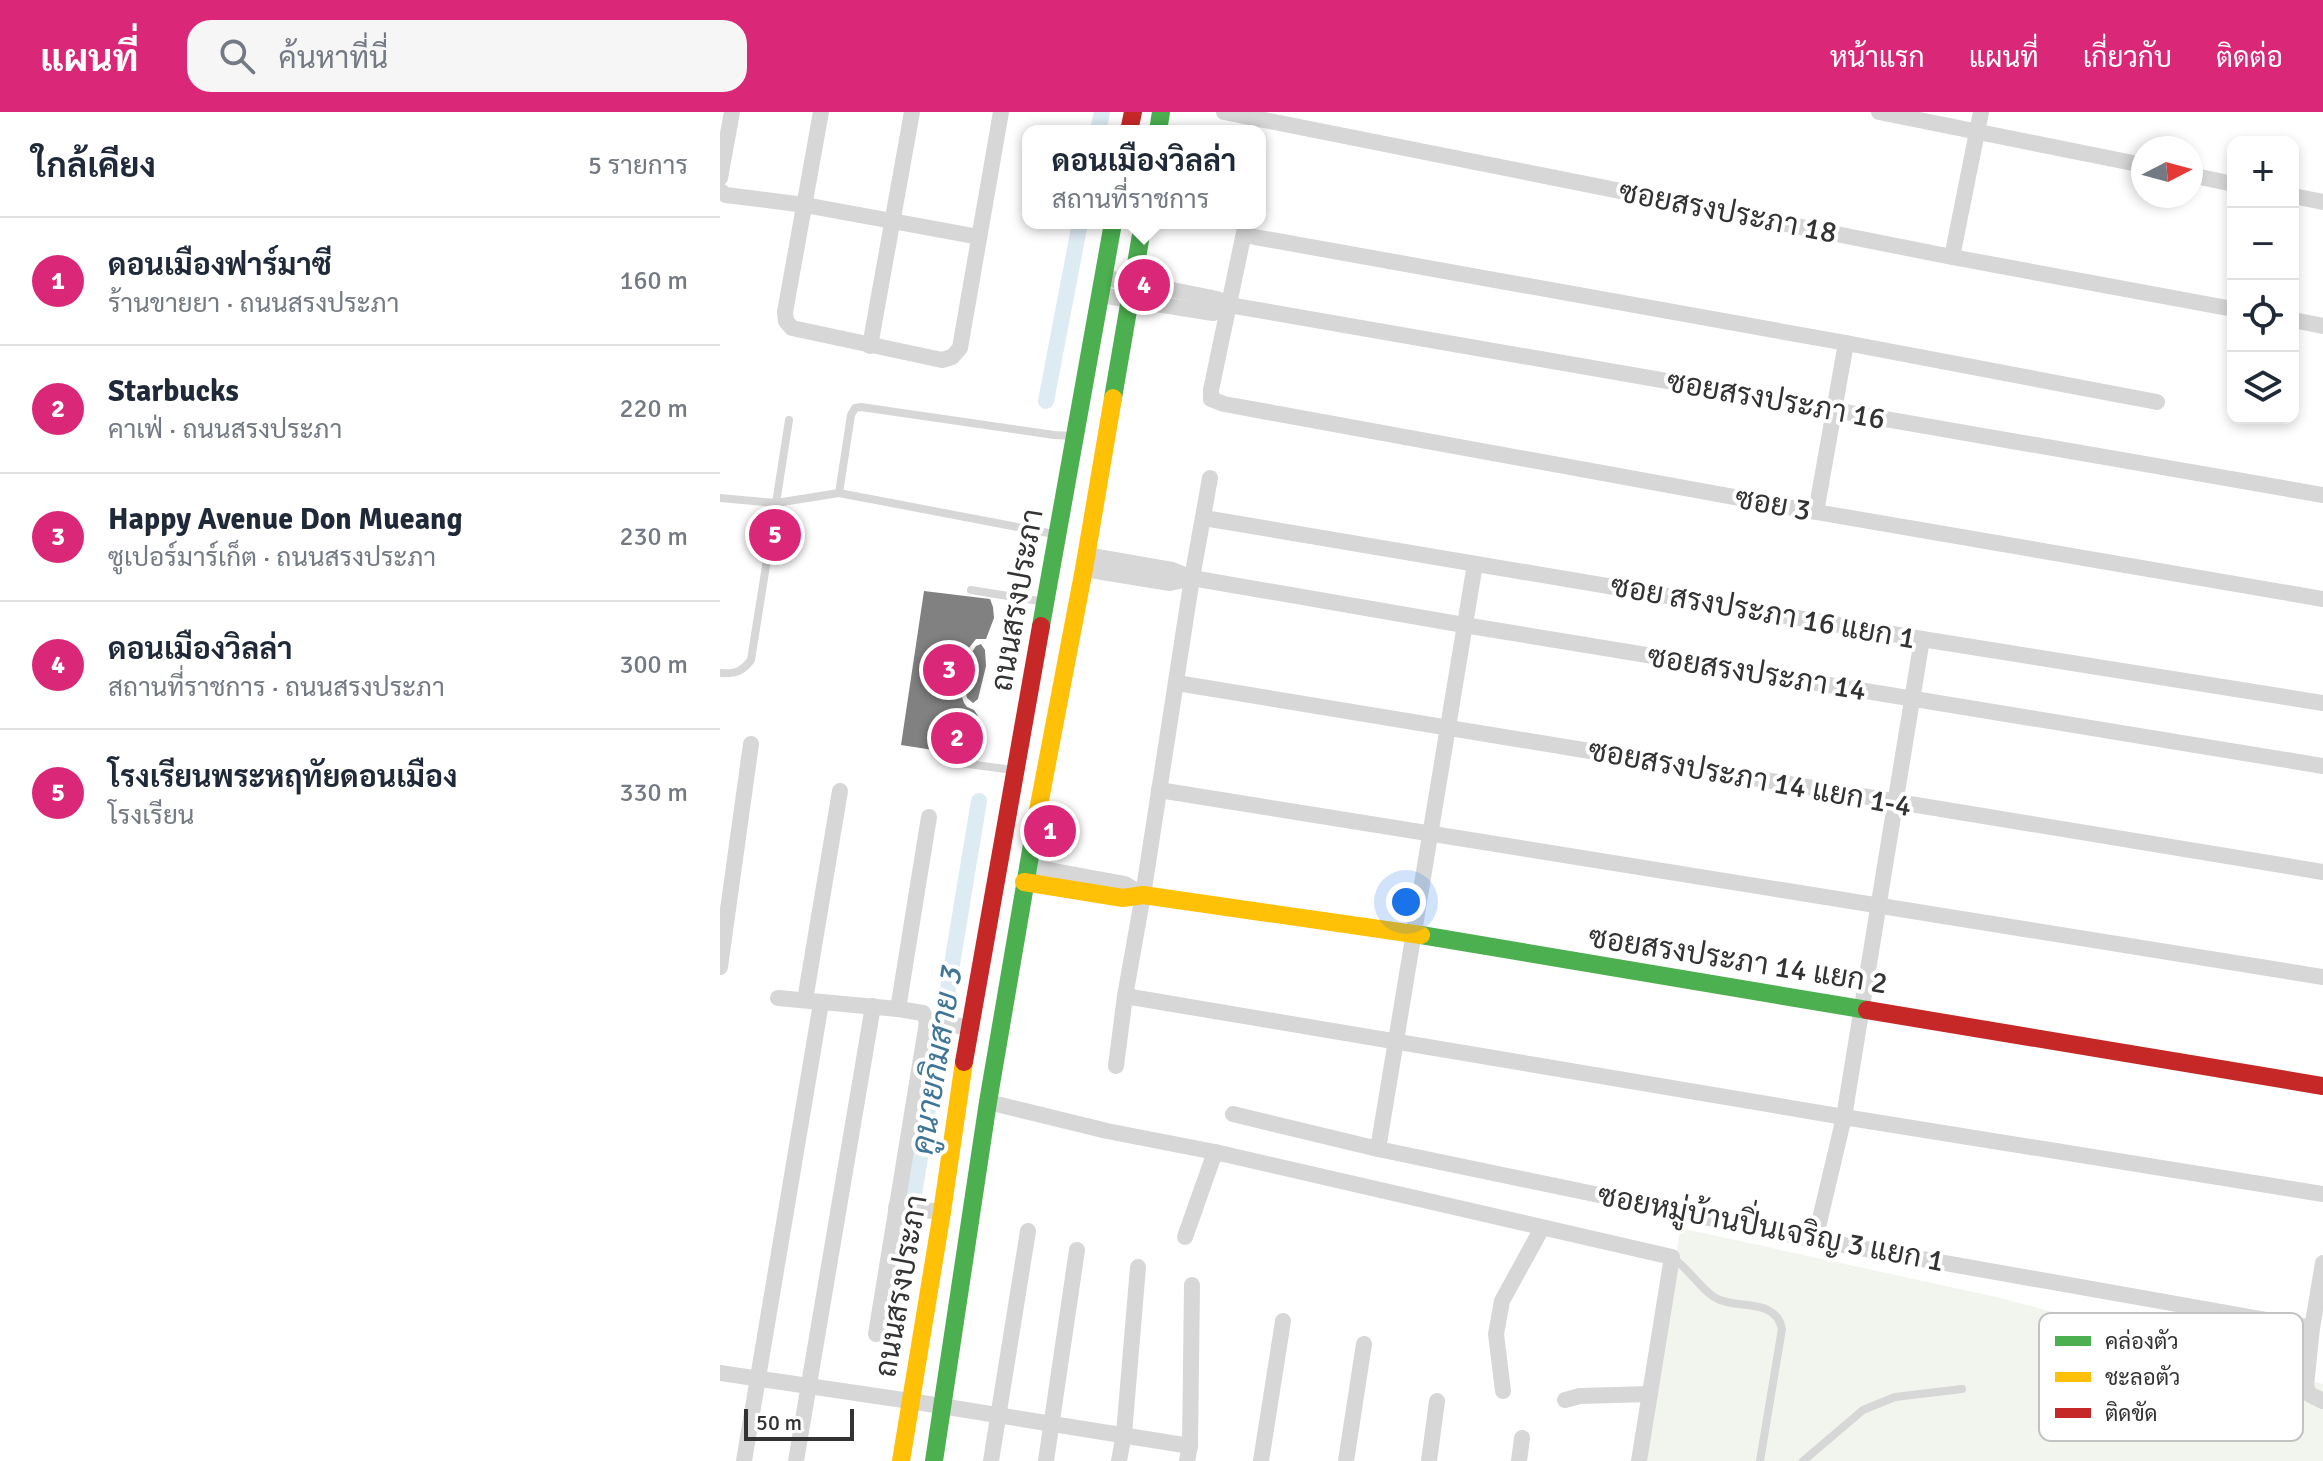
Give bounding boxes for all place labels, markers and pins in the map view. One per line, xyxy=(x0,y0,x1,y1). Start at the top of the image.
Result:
pin: 4 xyxy=(1118,255,1170,315)
pin: 5 xyxy=(749,505,801,565)
pin: 3 xyxy=(923,640,975,700)
pin: 2 xyxy=(931,708,983,768)
pin: 1 xyxy=(1024,801,1076,861)

